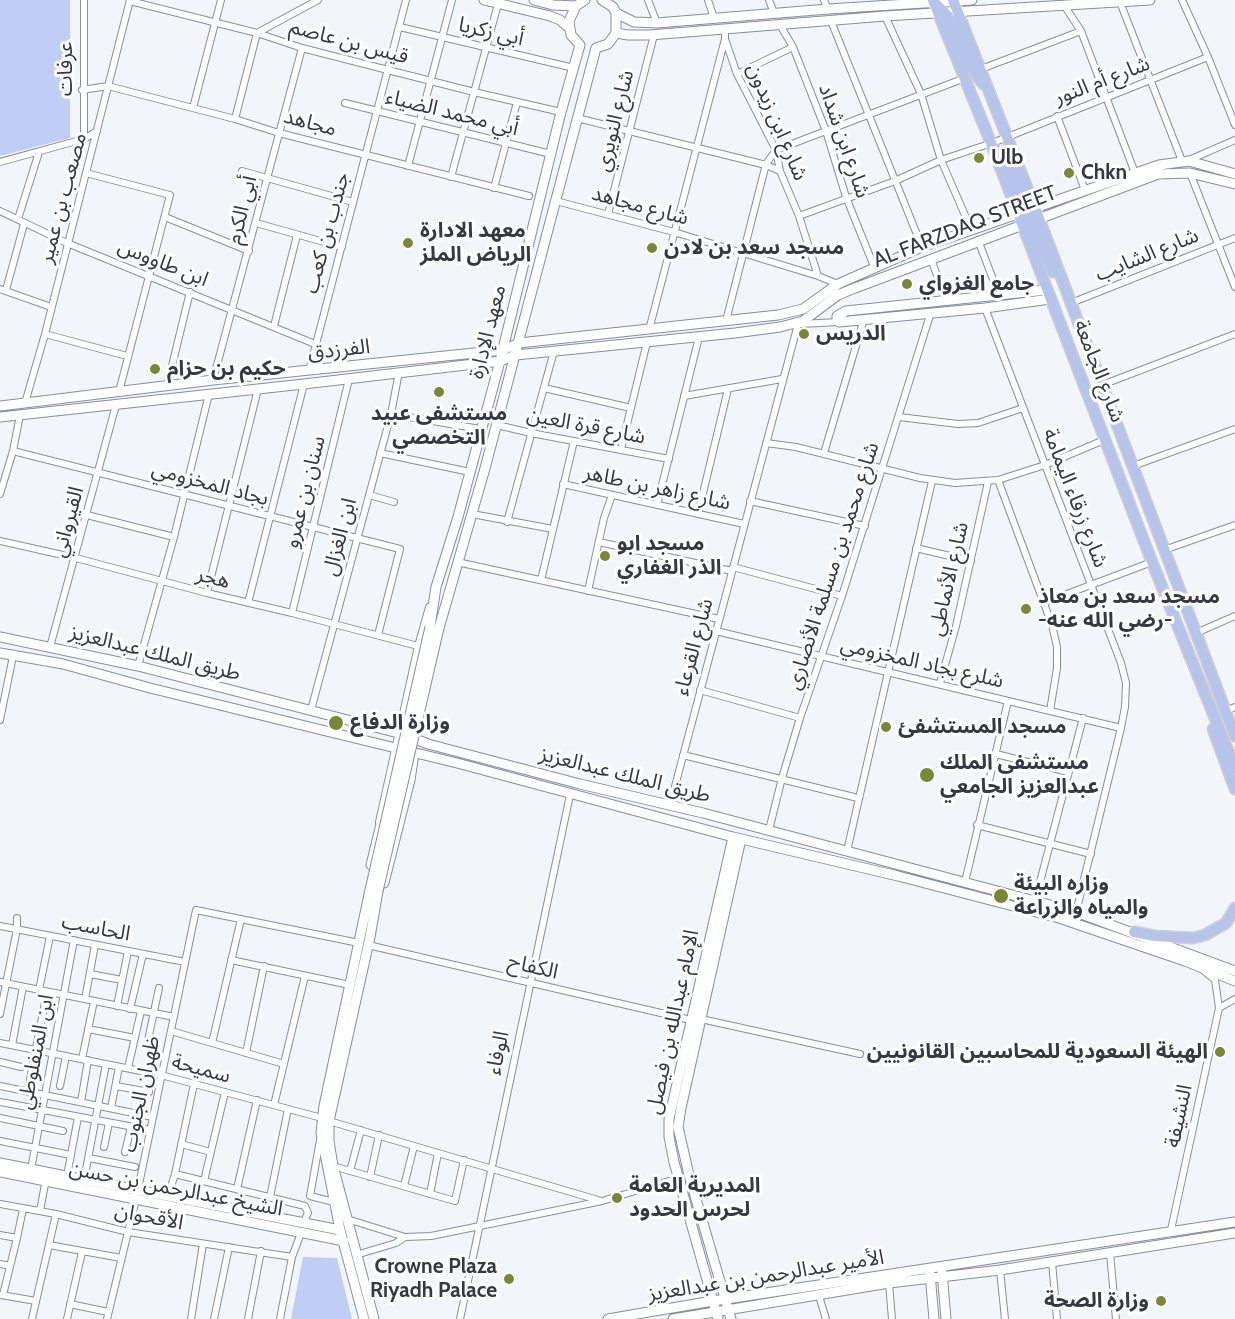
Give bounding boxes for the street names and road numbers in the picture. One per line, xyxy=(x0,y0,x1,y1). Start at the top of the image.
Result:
street label: أبي زكريا xyxy=(456,12,526,52)
street label: قيس بن عاصم xyxy=(287,14,411,70)
street label: عرفات xyxy=(53,42,79,96)
street label: شارع أم النور xyxy=(1050,51,1154,111)
street label: شارع ابن زيدون xyxy=(741,60,813,184)
street label: شارع النويري xyxy=(590,68,640,174)
street label: شارع ابن شداد xyxy=(813,81,875,201)
street label: أبي محمد الضياء xyxy=(383,84,521,142)
street label: مجاهد xyxy=(281,104,339,142)
street label: مصعب بن عمير xyxy=(33,130,93,266)
street label: جندب بن كعب xyxy=(299,170,355,296)
street label: أبي الكرم xyxy=(221,173,263,247)
street label: AL FARZDAQ STREET xyxy=(870,180,1060,274)
street label: شارع مجاهد xyxy=(589,181,691,231)
street label: شارع الشايب xyxy=(1092,223,1202,287)
street label: ابن طاووس xyxy=(114,233,212,293)
street label: معهد الإدارة xyxy=(464,282,512,382)
street label: شارع الجامعة xyxy=(1068,316,1130,426)
street label: الفرزدق xyxy=(307,334,371,366)
street label: شارع قرة العين xyxy=(525,402,647,450)
street label: شارع زرقاء اليمامة xyxy=(1037,425,1113,571)
street label: سنان بن عمرو xyxy=(279,433,331,551)
street label: شارع محمد بن مسلمة الأنصاري xyxy=(781,439,885,693)
street label: بجاد المخزومي xyxy=(149,456,271,512)
street label: شارع زاهر بن طاهر xyxy=(581,460,733,516)
street label: القيرواني xyxy=(46,484,90,560)
street label: ابن الغزال xyxy=(318,495,362,579)
street label: شارع الأنماطي xyxy=(924,519,974,639)
street label: هجر xyxy=(194,562,232,594)
street label: شارع القرعاء xyxy=(669,596,719,698)
street label: طريق الملك عبدالعزيز xyxy=(67,620,243,686)
street label: شلرع بجاد المخزومي xyxy=(838,632,1006,694)
street label: طريق الملك عبدالعزيز xyxy=(537,742,713,808)
street label: الحاسب xyxy=(60,909,132,947)
street label: الإمام عبدالله بن فيصل xyxy=(641,927,705,1117)
street label: الكفاح xyxy=(505,949,561,985)
street label: ابن المنفلوطي xyxy=(12,992,60,1112)
street label: الوفاء xyxy=(481,1029,515,1077)
street label: ظهران الجنوب xyxy=(116,1033,166,1155)
street label: سميحة xyxy=(169,1049,233,1089)
street label: النشيفة xyxy=(1160,1082,1198,1150)
street label: الشيخ عبدالرحمن بن حسن xyxy=(67,1156,285,1222)
street label: الأقحوان xyxy=(113,1198,185,1236)
street label: الأمير عبدالرحمن بن عبدالعزيز xyxy=(646,1245,886,1307)

